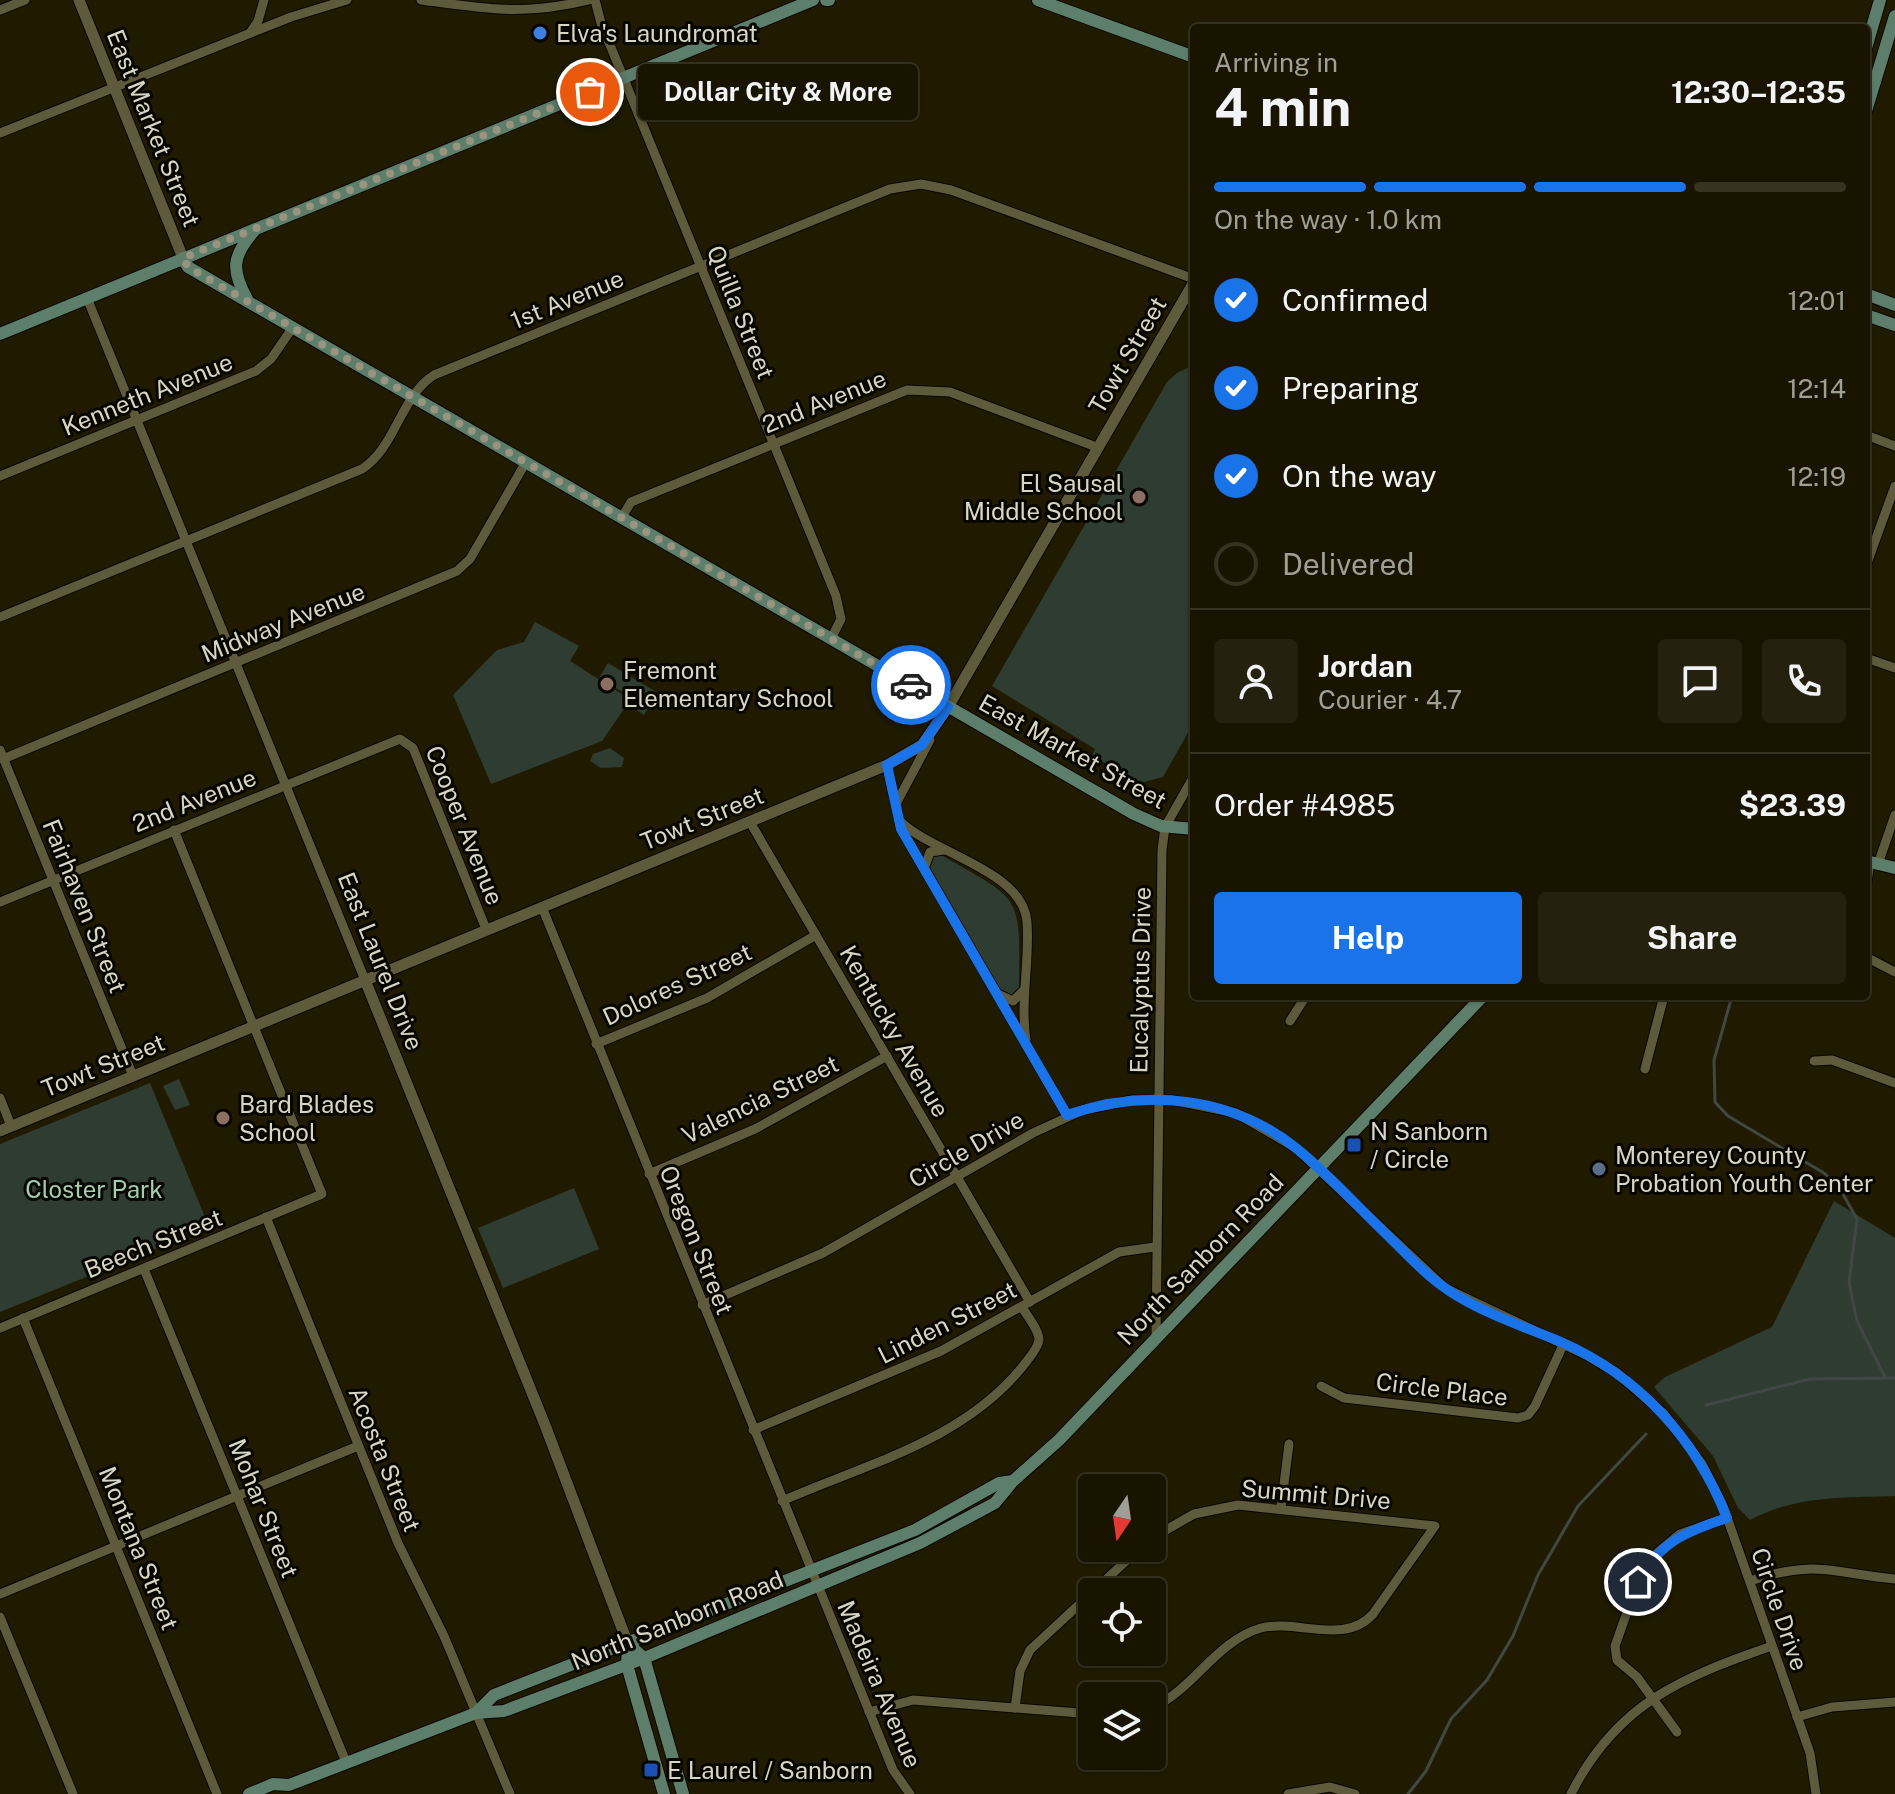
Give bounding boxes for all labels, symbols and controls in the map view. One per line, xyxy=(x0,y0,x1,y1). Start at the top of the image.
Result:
place label: Elva's Laundromat xyxy=(556,19,758,47)
marker: Elva's Laundromat xyxy=(531,24,549,42)
street label: East Market Street xyxy=(102,25,206,231)
text: Arriving in xyxy=(1214,47,1338,78)
pin xyxy=(556,58,624,126)
callout: Dollar City & More xyxy=(638,64,918,120)
icon: bag xyxy=(568,70,612,114)
text: 12:30–12:35 xyxy=(1671,74,1846,110)
text: Dollar City & More xyxy=(664,76,892,107)
text: 4 min xyxy=(1214,77,1351,138)
text: On the way · 1.0 km xyxy=(1214,204,1442,235)
street label: Quilla Street xyxy=(702,241,780,383)
street label: 1st Avenue xyxy=(506,264,628,334)
icon: check xyxy=(1214,278,1258,322)
text: Confirmed xyxy=(1282,282,1428,318)
text: 12:01 xyxy=(1788,285,1846,316)
street label: Towt Street xyxy=(1082,292,1172,418)
street label: Kenneth Avenue xyxy=(58,347,236,441)
street label: 2nd Avenue xyxy=(758,364,890,438)
icon: check xyxy=(1214,366,1258,410)
text: Preparing xyxy=(1282,370,1419,406)
text: 12:14 xyxy=(1787,373,1846,404)
icon: check xyxy=(1214,454,1258,498)
text: On the way xyxy=(1282,458,1436,494)
text: 12:19 xyxy=(1787,461,1846,492)
place label: El Sausal Middle School xyxy=(964,469,1123,525)
marker: El Sausal Middle School xyxy=(1130,488,1148,506)
text: Delivered xyxy=(1282,546,1414,582)
street label: Midway Avenue xyxy=(197,576,369,668)
button: person xyxy=(1214,639,1298,723)
button: chat xyxy=(1658,639,1742,723)
button: phone xyxy=(1762,639,1846,723)
courier xyxy=(871,645,951,725)
text: Jordan xyxy=(1318,648,1413,684)
place label: Fremont Elementary School xyxy=(623,656,834,712)
icon: car xyxy=(889,663,933,707)
marker: Fremont Elementary School xyxy=(598,675,616,693)
text: Courier · 4.7 xyxy=(1318,684,1462,715)
street label: East Market Street xyxy=(974,688,1172,814)
street label: Cooper Avenue xyxy=(420,741,510,909)
street label: 2nd Avenue xyxy=(128,763,260,837)
street label: Towt Street xyxy=(636,781,768,855)
text: Order #4985 xyxy=(1214,787,1395,823)
text: $23.39 xyxy=(1739,787,1846,823)
street label: Fairhaven Street xyxy=(37,815,133,997)
street label: East Laurel Drive xyxy=(333,868,429,1054)
street label: Eucalyptus Drive xyxy=(1124,886,1156,1074)
button: Help xyxy=(1214,892,1522,984)
button: Share xyxy=(1538,892,1846,984)
street label: Dolores Street xyxy=(598,937,756,1031)
street label: Kentucky Avenue xyxy=(835,940,955,1122)
street label: Towt Street xyxy=(37,1028,169,1102)
street label: Valencia Street xyxy=(677,1049,843,1149)
place label: Bard Blades School xyxy=(239,1090,374,1146)
street label: Circle Drive xyxy=(904,1105,1028,1193)
marker: Bard Blades School xyxy=(214,1109,232,1127)
place label: N Sanborn / Circle xyxy=(1370,1117,1488,1173)
marker: N Sanborn / Circle xyxy=(1345,1136,1363,1154)
place label: Monterey County Probation Youth Center xyxy=(1615,1141,1873,1197)
marker: Monterey County Probation Youth Center xyxy=(1590,1160,1608,1178)
street label: Oregon Street xyxy=(654,1161,740,1319)
street label: North Sanborn Road xyxy=(1111,1168,1289,1350)
park label: Closter Park xyxy=(25,1175,163,1203)
street label: Beech Street xyxy=(80,1203,226,1283)
street label: Linden Street xyxy=(873,1275,1021,1369)
street label: Circle Place xyxy=(1374,1367,1510,1411)
street label: Acosta Street xyxy=(343,1383,427,1535)
street label: Mohar Street xyxy=(223,1435,305,1581)
street label: Montana Street xyxy=(94,1462,184,1634)
north arrow xyxy=(1078,1474,1166,1562)
map controls xyxy=(1078,1474,1166,1770)
street label: Summit Drive xyxy=(1240,1474,1392,1514)
street label: Circle Drive xyxy=(1746,1544,1814,1674)
pin xyxy=(1604,1548,1672,1616)
icon: home xyxy=(1616,1560,1660,1604)
street label: North Sanborn Road xyxy=(567,1565,787,1675)
button: locate xyxy=(1078,1578,1166,1666)
street label: Madeira Avenue xyxy=(832,1596,928,1772)
button: layers xyxy=(1078,1682,1166,1770)
place label: E Laurel / Sanborn xyxy=(667,1756,873,1784)
marker: E Laurel / Sanborn xyxy=(642,1761,660,1779)

